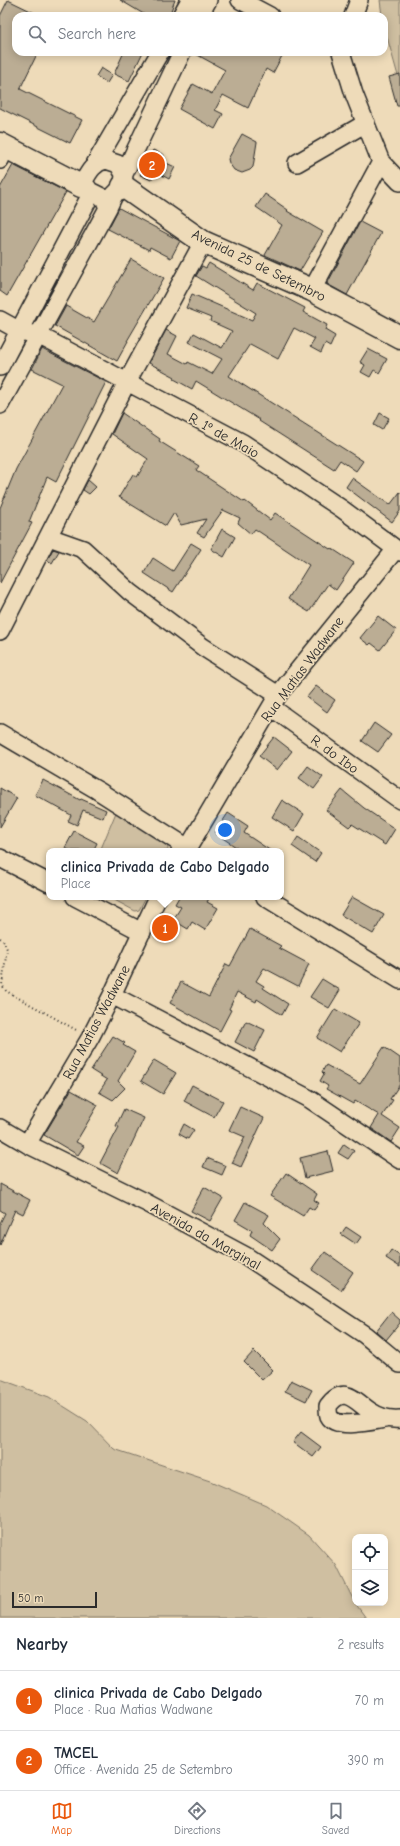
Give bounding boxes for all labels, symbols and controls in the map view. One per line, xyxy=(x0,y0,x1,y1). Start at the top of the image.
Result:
search box xyxy=(12,12,388,56)
icon: search xyxy=(26,23,48,45)
text: Search here xyxy=(58,25,136,43)
pin: 2 xyxy=(139,150,165,180)
street label: Avenida 25 de Setembro xyxy=(189,226,328,305)
street label: R. 1º de Maio xyxy=(186,409,262,462)
street label: Rua Matias Wadwane xyxy=(257,613,347,725)
street label: R. do Ibo xyxy=(307,731,362,777)
your location xyxy=(215,820,235,840)
popup xyxy=(46,848,284,900)
text: clinica Privada de Cabo Delgado xyxy=(61,858,269,876)
text: Place xyxy=(61,876,90,891)
pin: 1 xyxy=(152,913,178,943)
street label: Rua Matias Wadwane xyxy=(59,962,134,1082)
street label: Avenida da Marginal xyxy=(148,1199,264,1274)
map controls xyxy=(352,1534,388,1606)
button: locate xyxy=(352,1534,388,1570)
button: layers xyxy=(352,1570,388,1606)
scale bar xyxy=(12,1590,97,1609)
text: 50 m xyxy=(18,1592,43,1605)
text: Nearby xyxy=(16,1635,67,1654)
text: 2 results xyxy=(337,1637,384,1652)
text: clinica Privada de Cabo Delgado xyxy=(54,1684,262,1702)
text: 1 xyxy=(26,1693,32,1708)
text: 70 m xyxy=(355,1693,384,1708)
text: Place · Rua Matias Wadwane xyxy=(54,1702,213,1717)
text: TMCEL xyxy=(54,1744,98,1762)
text: 2 xyxy=(26,1753,32,1768)
text: 390 m xyxy=(348,1753,384,1768)
text: Office · Avenida 25 de Setembro xyxy=(54,1762,233,1777)
tab: Map xyxy=(51,1800,73,1837)
tab: Directions xyxy=(174,1800,221,1837)
tab: Saved xyxy=(322,1800,349,1837)

